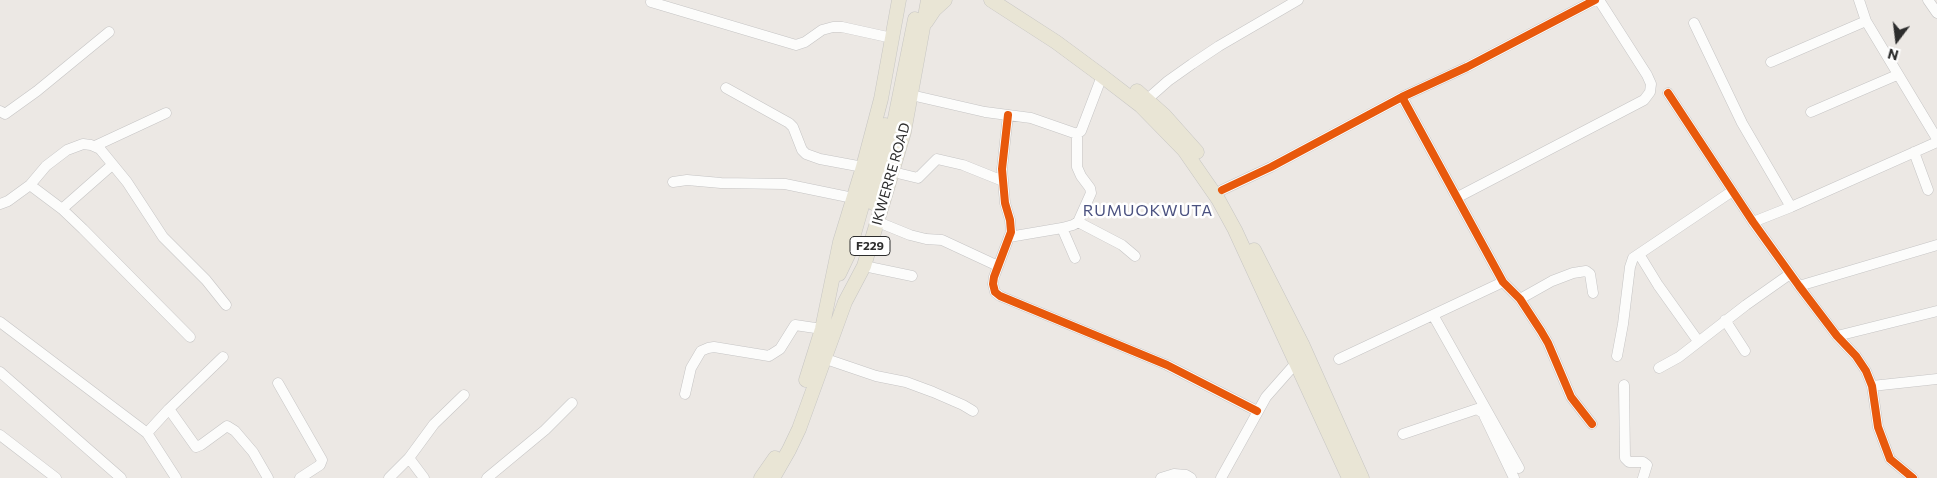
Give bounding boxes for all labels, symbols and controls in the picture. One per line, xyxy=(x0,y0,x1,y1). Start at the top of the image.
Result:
north arrow xyxy=(1872,15,1922,65)
text: N xyxy=(1886,45,1900,65)
street label: IKWERRE ROAD xyxy=(868,121,914,227)
district label: RUMUOKWUTA xyxy=(1082,201,1214,221)
road number: F229 xyxy=(850,237,890,256)

